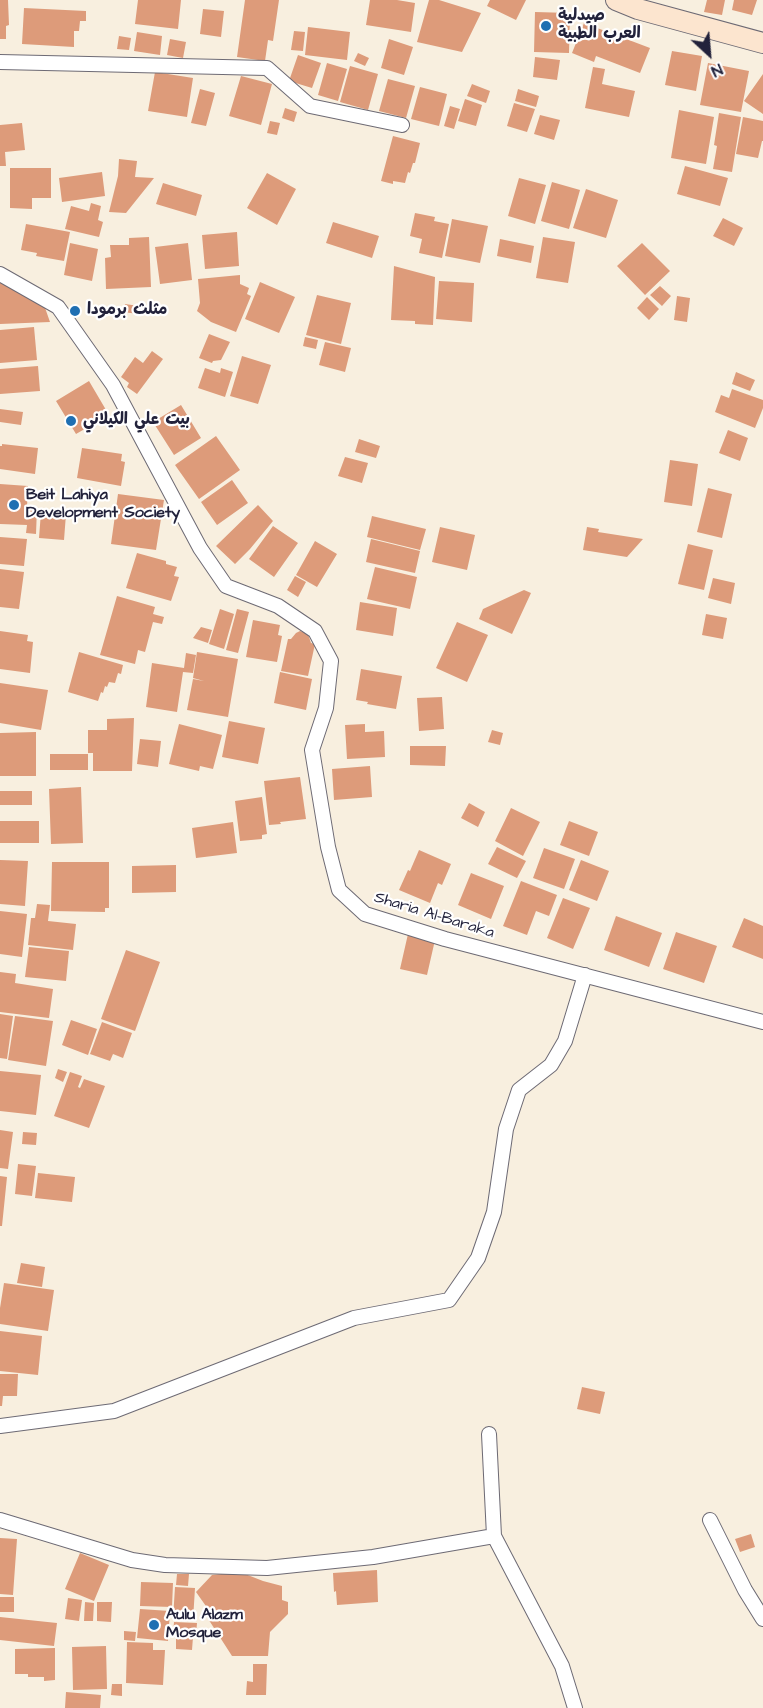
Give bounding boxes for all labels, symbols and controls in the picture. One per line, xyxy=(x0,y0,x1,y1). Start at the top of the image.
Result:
place label: صيدلية العرب الطبية xyxy=(558,7,641,45)
marker: صيدلية العرب الطبية xyxy=(539,19,553,33)
north arrow xyxy=(679,24,739,84)
text: N xyxy=(708,58,726,82)
place label: مثلث برمودا xyxy=(87,301,167,321)
marker: مثلث برمودا xyxy=(68,304,82,318)
place label: بيت علي الكيلاني xyxy=(83,411,190,431)
marker: بيت علي الكيلاني xyxy=(64,414,78,428)
place label: Beit Lahiya Development Society xyxy=(26,486,180,524)
marker: Beit Lahiya Development Society xyxy=(7,498,21,512)
street label: Sharia Al-Baraka xyxy=(372,889,496,943)
place label: Aulu Alazm Mosque xyxy=(166,1606,243,1644)
marker: Aulu Alazm Mosque xyxy=(147,1618,161,1632)

